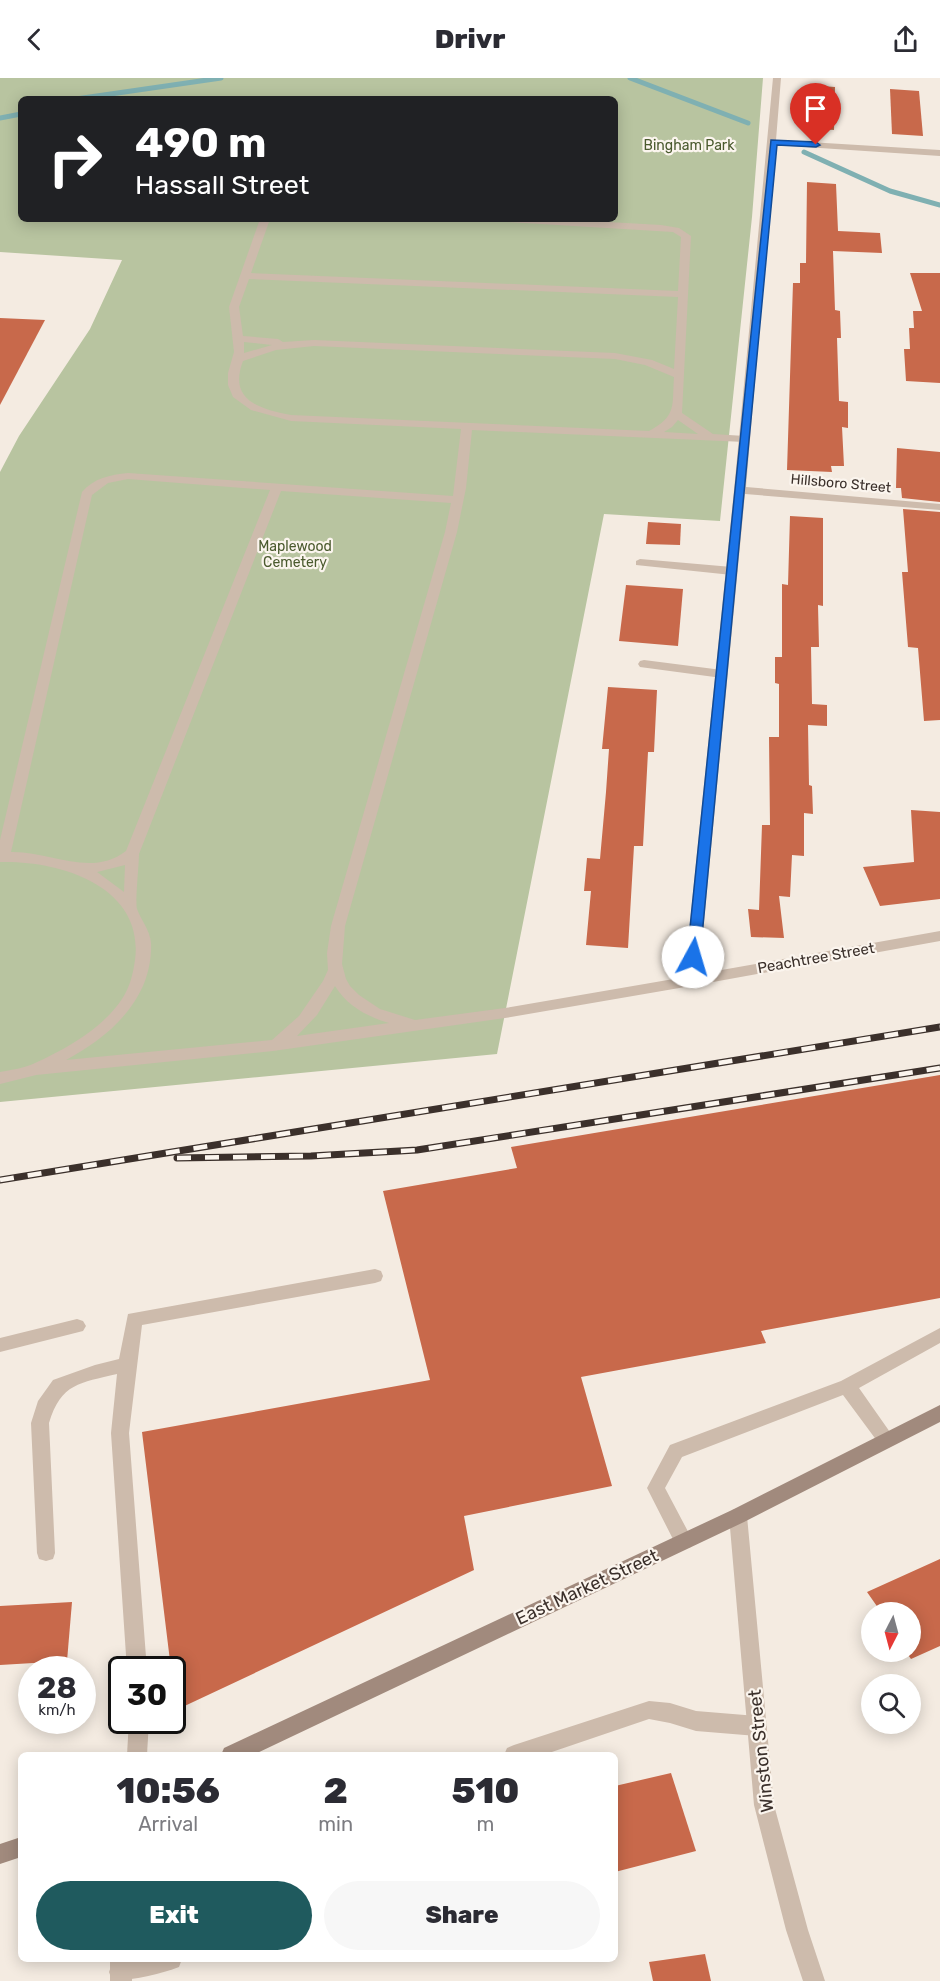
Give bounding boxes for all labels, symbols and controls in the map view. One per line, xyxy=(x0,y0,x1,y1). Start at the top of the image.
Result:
icon: back xyxy=(18,23,51,56)
text: Drivr xyxy=(435,23,505,55)
icon: share xyxy=(889,23,922,56)
pin xyxy=(790,83,841,145)
icon: arrive xyxy=(799,92,832,125)
text: 490 m xyxy=(135,118,266,168)
icon: right xyxy=(36,120,114,198)
park label: Bingham Park xyxy=(644,137,735,154)
text: Hassall Street xyxy=(135,169,309,201)
street label: Hillsboro Street xyxy=(790,471,892,496)
park label: Maplewood Cemetery xyxy=(258,538,332,571)
position arrow xyxy=(661,925,725,989)
street label: Peachtree Street xyxy=(756,939,876,977)
street label: East Market Street xyxy=(512,1544,662,1630)
north arrow xyxy=(861,1602,921,1662)
map controls xyxy=(861,1602,921,1734)
speed limit sign: 30 xyxy=(108,1656,186,1734)
text: 28 xyxy=(37,1670,77,1706)
button: search xyxy=(861,1674,921,1734)
street label: Winston Street xyxy=(744,1688,778,1814)
text: km/h xyxy=(38,1701,76,1719)
text: 10:56 xyxy=(116,1769,220,1812)
text: 2 xyxy=(323,1769,348,1812)
text: 510 xyxy=(451,1769,520,1812)
text: Arrival xyxy=(138,1812,198,1836)
text: min xyxy=(318,1812,353,1836)
text: m xyxy=(477,1812,494,1836)
button: Exit xyxy=(36,1881,312,1950)
button: Share xyxy=(324,1881,600,1950)

